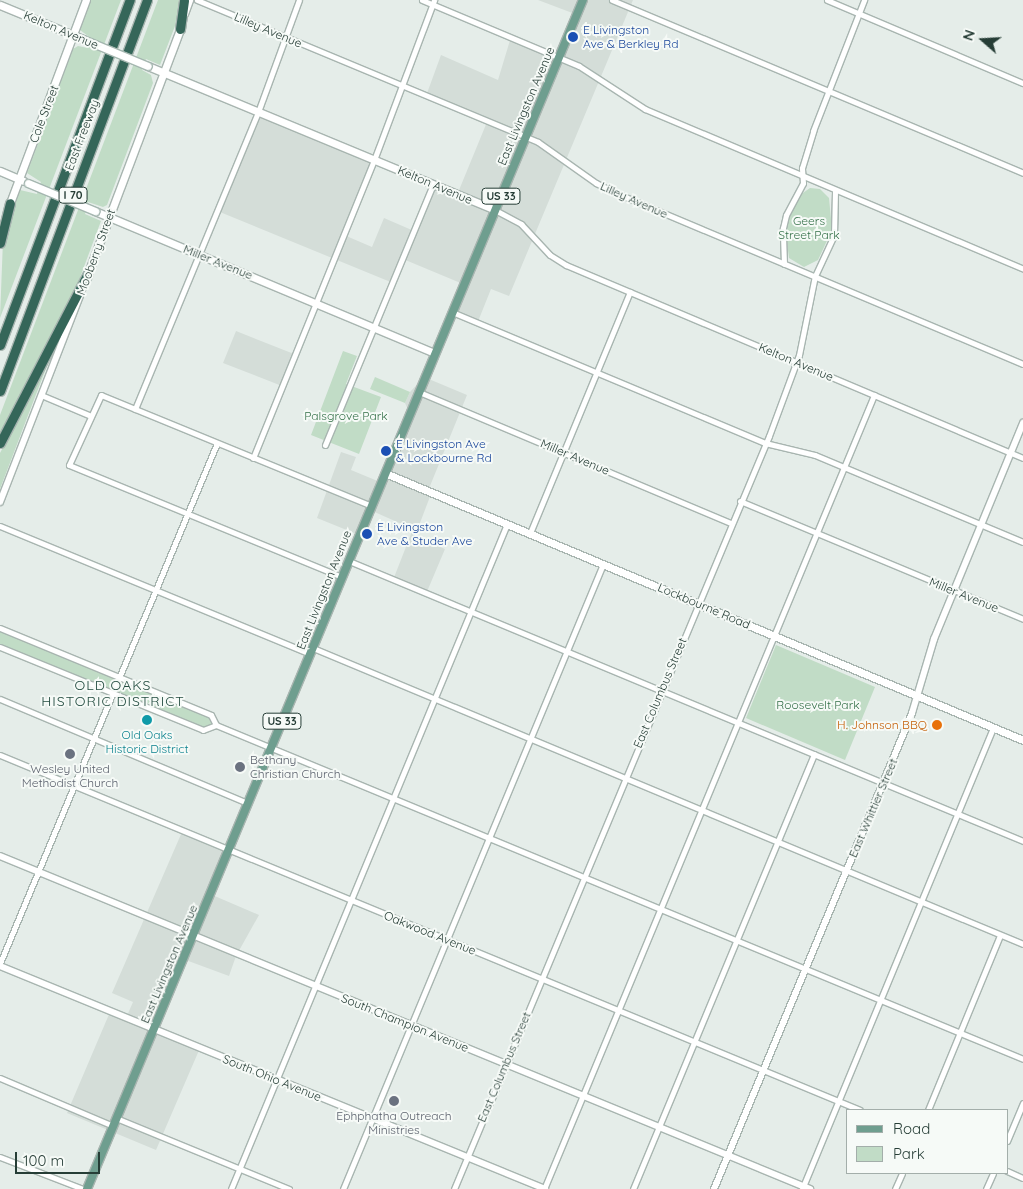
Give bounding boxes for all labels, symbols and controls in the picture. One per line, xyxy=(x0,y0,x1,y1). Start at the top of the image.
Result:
street label: Kelton Avenue xyxy=(21,8,101,52)
street label: Lilley Avenue xyxy=(232,9,304,51)
north arrow xyxy=(958,15,1008,65)
place label: E Livingston Ave & Berkley Rd xyxy=(583,23,678,51)
text: N xyxy=(959,27,979,43)
marker: E Livingston Ave & Berkley Rd xyxy=(567,31,579,43)
street label: East Livingston Avenue xyxy=(494,45,558,167)
street label: Cole Street xyxy=(26,83,62,145)
street label: East Freeway xyxy=(62,97,102,173)
street label: Kelton Avenue xyxy=(395,163,475,207)
street label: Lilley Avenue xyxy=(598,179,670,221)
road number: I 70 xyxy=(58,186,88,204)
road number: US 33 xyxy=(481,188,521,205)
street label: Mooberry Street xyxy=(74,207,118,297)
park label: Geers Street Park xyxy=(778,214,840,242)
street label: Miller Avenue xyxy=(181,242,255,282)
street label: Kelton Avenue xyxy=(756,340,836,384)
park label: Palsgrove Park xyxy=(304,409,388,423)
street label: Miller Avenue xyxy=(538,436,612,478)
place label: E Livingston Ave & Lockbourne Rd xyxy=(396,437,492,465)
marker: E Livingston Ave & Lockbourne Rd xyxy=(380,445,392,457)
place label: E Livingston Ave & Studer Ave xyxy=(377,520,472,548)
street label: East Livingston Avenue xyxy=(293,528,355,652)
marker: E Livingston Ave & Studer Ave xyxy=(361,528,373,540)
street label: Miller Avenue xyxy=(927,575,1001,615)
street label: Lockbourne Road xyxy=(656,580,752,632)
street label: East Columbus Street xyxy=(630,636,690,750)
district label: OLD OAKS HISTORIC DISTRICT xyxy=(39,677,187,710)
park label: Roosevelt Park xyxy=(776,698,860,712)
road number: US 33 xyxy=(262,712,302,729)
marker: Old Oaks Historic District xyxy=(141,714,153,726)
place label: H. Johnson BBQ xyxy=(837,718,927,732)
marker: H. Johnson BBQ xyxy=(931,719,943,731)
place label: Old Oaks Historic District xyxy=(105,728,189,756)
marker: Wesley United Methodist Church xyxy=(64,748,76,760)
place label: Bethany Christian Church xyxy=(250,753,340,781)
street label: East Whittier Street xyxy=(846,756,900,860)
marker: Bethany Christian Church xyxy=(234,761,246,773)
place label: Wesley United Methodist Church xyxy=(22,762,118,790)
street label: East Livingston Avenue xyxy=(137,903,201,1025)
street label: Oakwood Avenue xyxy=(382,908,478,958)
street label: South Champion Avenue xyxy=(339,991,471,1055)
street label: East Columbus Street xyxy=(474,1010,534,1124)
street label: South Ohio Avenue xyxy=(221,1052,323,1104)
marker: Ephphatha Outreach Ministries xyxy=(388,1095,400,1107)
place label: Ephphatha Outreach Ministries xyxy=(336,1109,452,1137)
legend xyxy=(846,1109,1008,1174)
text: Road xyxy=(893,1119,930,1138)
scale bar xyxy=(18,1142,102,1174)
text: Park xyxy=(893,1144,925,1163)
text: 100 m xyxy=(23,1151,64,1170)

